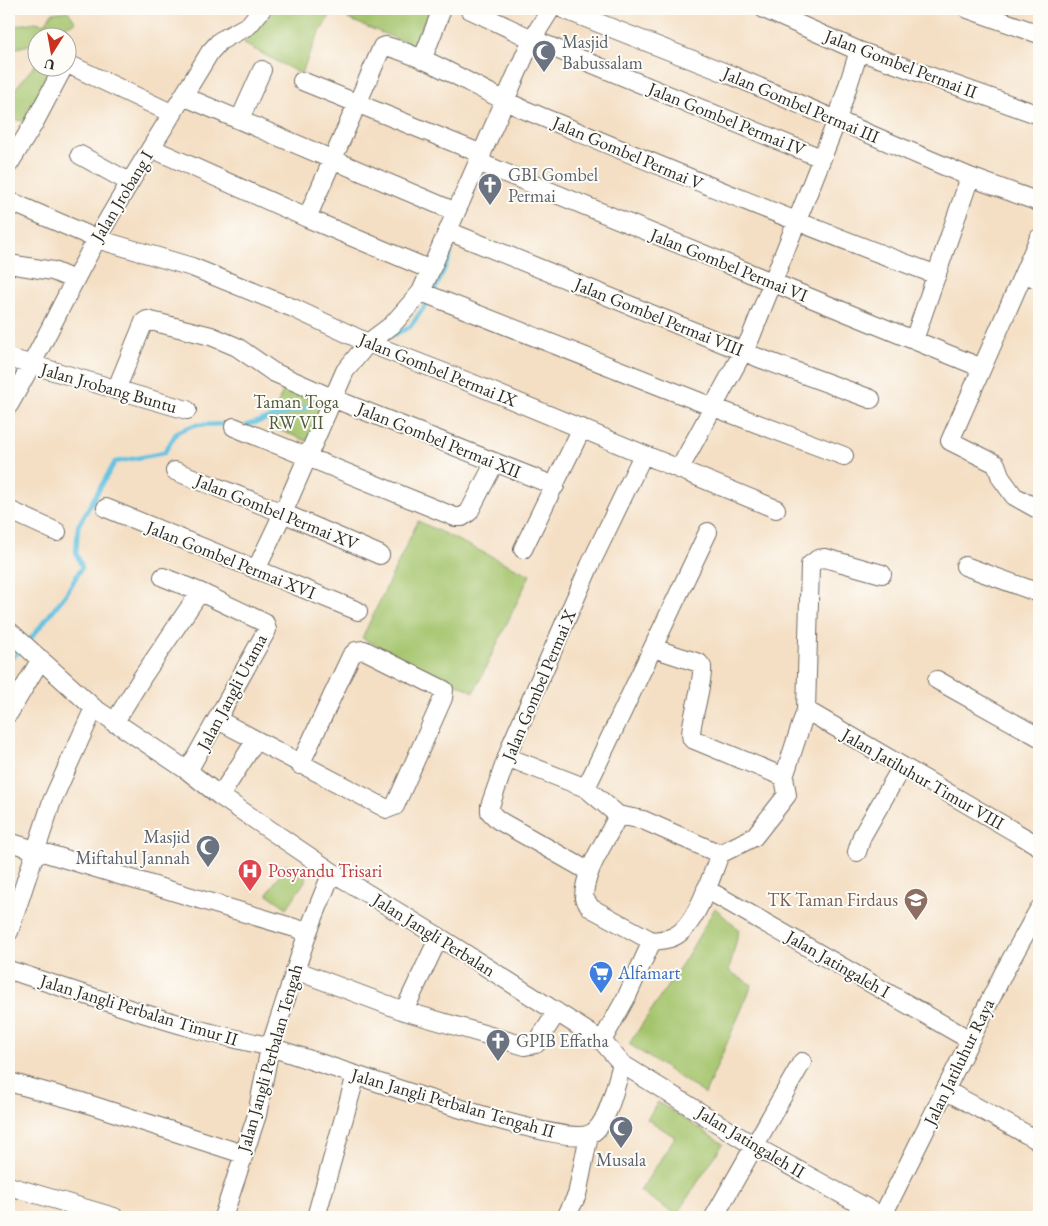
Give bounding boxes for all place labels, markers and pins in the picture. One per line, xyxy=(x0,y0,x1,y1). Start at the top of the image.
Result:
place label: Masjid Babussalam xyxy=(562,30,643,74)
mosque icon: Masjid Babussalam xyxy=(531,39,557,73)
place label: GBI Gombel Permai xyxy=(508,163,598,207)
church icon: GBI Gombel Permai xyxy=(477,172,503,206)
place label: Masjid Miftahul Jannah xyxy=(75,825,191,869)
mosque icon: Masjid Miftahul Jannah xyxy=(195,834,221,868)
hospital icon: Posyandu Trisari xyxy=(237,858,263,892)
place label: Posyandu Trisari xyxy=(268,859,383,882)
school or university icon: TK Taman Firdaus xyxy=(903,887,929,921)
place label: TK Taman Firdaus xyxy=(767,888,898,911)
supermarket icon: Alfamart xyxy=(588,960,614,994)
place label: Alfamart xyxy=(617,961,680,984)
church icon: GPIB Effatha xyxy=(485,1028,511,1062)
place label: GPIB Effatha xyxy=(516,1029,609,1052)
mosque icon: Musala xyxy=(608,1115,634,1149)
place label: Musala xyxy=(596,1148,647,1171)

